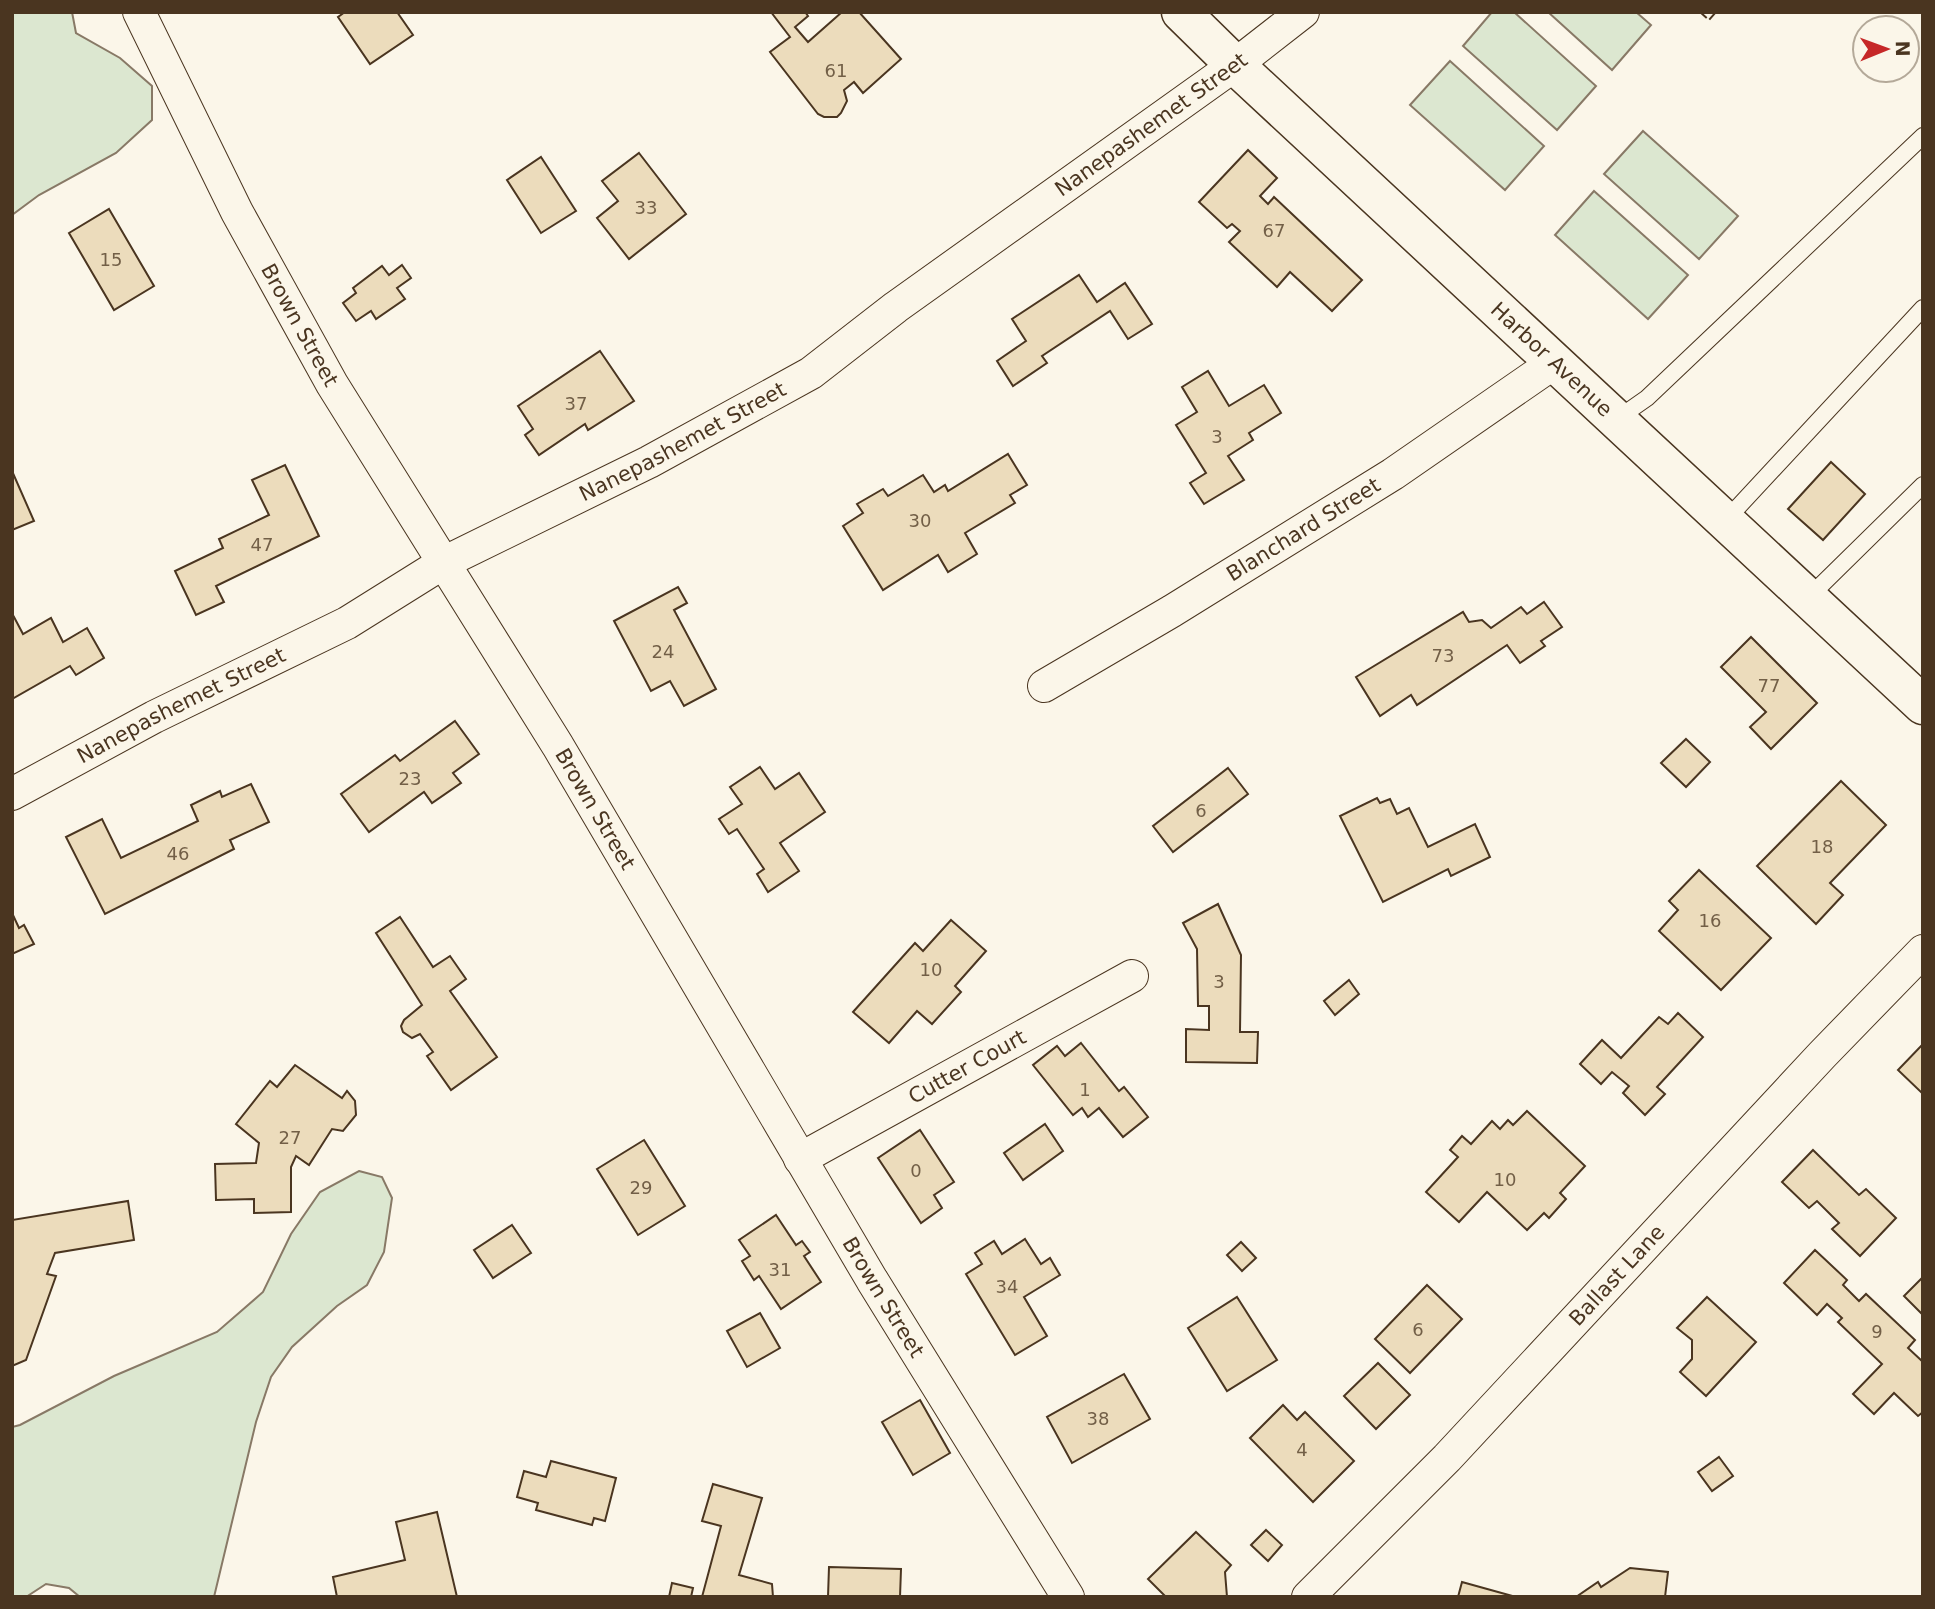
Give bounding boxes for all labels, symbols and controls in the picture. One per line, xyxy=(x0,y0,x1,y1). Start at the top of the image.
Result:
north arrow xyxy=(1851,14,1921,84)
text: N xyxy=(1892,41,1914,57)
street label: Nanepashemet Street xyxy=(1051,48,1252,201)
house number: 61 xyxy=(825,60,847,81)
house number: 33 xyxy=(635,197,657,218)
house number: 67 xyxy=(1263,220,1285,241)
house number: 15 xyxy=(100,249,122,270)
street label: Brown Street xyxy=(256,260,343,391)
street label: Harbor Avenue xyxy=(1486,297,1617,422)
street label: Nanepashemet Street xyxy=(575,377,790,506)
house number: 37 xyxy=(565,393,587,414)
house number: 3 xyxy=(1211,426,1223,447)
street label: Blanchard Street xyxy=(1222,473,1385,586)
house number: 30 xyxy=(909,510,931,531)
house number: 47 xyxy=(251,534,273,555)
house number: 24 xyxy=(652,641,674,662)
street label: Nanepashemet Street xyxy=(73,643,289,768)
house number: 73 xyxy=(1432,645,1454,666)
house number: 77 xyxy=(1758,675,1780,696)
street label: Brown Street xyxy=(550,744,640,874)
house number: 23 xyxy=(399,768,421,789)
house number: 6 xyxy=(1195,800,1207,821)
house number: 18 xyxy=(1811,836,1833,857)
house number: 46 xyxy=(167,843,189,864)
house number: 16 xyxy=(1699,910,1721,931)
house number: 10 xyxy=(920,959,942,980)
house number: 3 xyxy=(1213,971,1225,992)
street label: Cutter Court xyxy=(904,1025,1030,1109)
house number: 1 xyxy=(1079,1079,1091,1100)
house number: 27 xyxy=(279,1127,301,1148)
house number: 0 xyxy=(910,1160,922,1181)
house number: 10 xyxy=(1494,1169,1516,1190)
house number: 29 xyxy=(630,1177,652,1198)
street label: Ballast Lane xyxy=(1564,1220,1669,1331)
street label: Brown Street xyxy=(837,1233,929,1362)
house number: 31 xyxy=(769,1259,791,1280)
house number: 34 xyxy=(996,1276,1018,1297)
house number: 6 xyxy=(1412,1319,1424,1340)
house number: 9 xyxy=(1871,1321,1883,1342)
house number: 38 xyxy=(1087,1408,1109,1429)
house number: 4 xyxy=(1296,1439,1308,1460)

